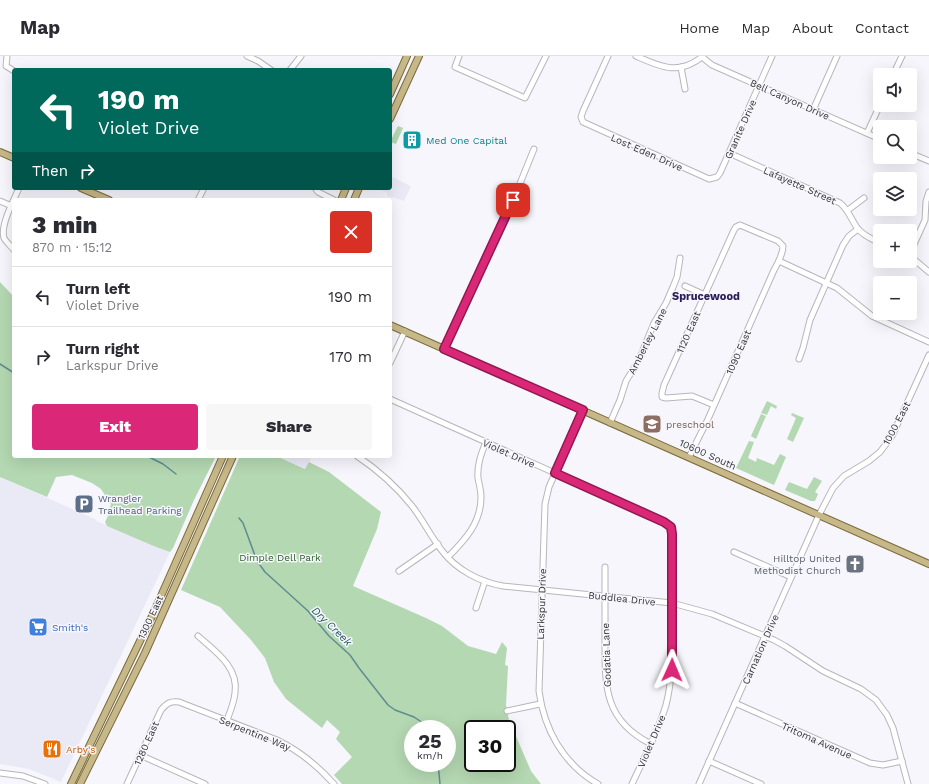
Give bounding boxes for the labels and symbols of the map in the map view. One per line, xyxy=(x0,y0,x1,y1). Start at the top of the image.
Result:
street label: Bell Canyon Drive xyxy=(748,77,831,122)
street label: Granite Drive xyxy=(722,98,759,161)
building icon: Med One Capital xyxy=(401,129,423,151)
street label: Lost Eden Drive xyxy=(609,132,685,173)
place label: Med One Capital xyxy=(426,135,507,146)
street label: Lafayette Street xyxy=(762,164,839,207)
pin xyxy=(496,183,530,217)
district label: Sprucewood xyxy=(672,290,740,303)
street label: Amberley Lane xyxy=(626,306,669,376)
street label: 1120 East xyxy=(674,309,703,355)
street label: 1090 East xyxy=(724,328,753,376)
street label: 1000 East xyxy=(880,399,913,447)
school or university icon: preschool xyxy=(641,413,663,435)
place label: preschool xyxy=(666,419,714,430)
street label: Violet Drive xyxy=(481,437,537,470)
street label: 10600 South xyxy=(678,437,738,472)
parking icon: Wrangler Trailhead Parking xyxy=(73,493,95,515)
place label: Wrangler Trailhead Parking xyxy=(98,493,182,516)
park label: Dimple Dell Park xyxy=(239,552,321,563)
place label: Hilltop United Methodist Church xyxy=(754,553,841,576)
church icon: Hilltop United Methodist Church xyxy=(844,553,866,575)
street label: Larkspur Drive xyxy=(535,568,548,640)
street label: Buddlea Drive xyxy=(588,589,656,608)
street label: 1300 East xyxy=(136,593,166,641)
water label: Dry Creek xyxy=(309,604,355,649)
street label: Carnation Drive xyxy=(740,612,781,686)
supermarket icon: Smith's xyxy=(27,616,49,638)
place label: Smith's xyxy=(52,622,88,633)
street label: Godatia Lane xyxy=(600,622,613,687)
position arrow xyxy=(651,649,693,691)
street label: Violet Drive xyxy=(635,713,668,769)
street label: Serpentine Way xyxy=(217,714,293,753)
street label: 1280 East xyxy=(132,719,161,767)
speed limit sign: 30 xyxy=(464,720,516,772)
street label: Tritoma Avenue xyxy=(780,720,854,761)
restaurant icon: Arby's xyxy=(41,738,63,760)
place label: Arby's xyxy=(66,744,95,755)

